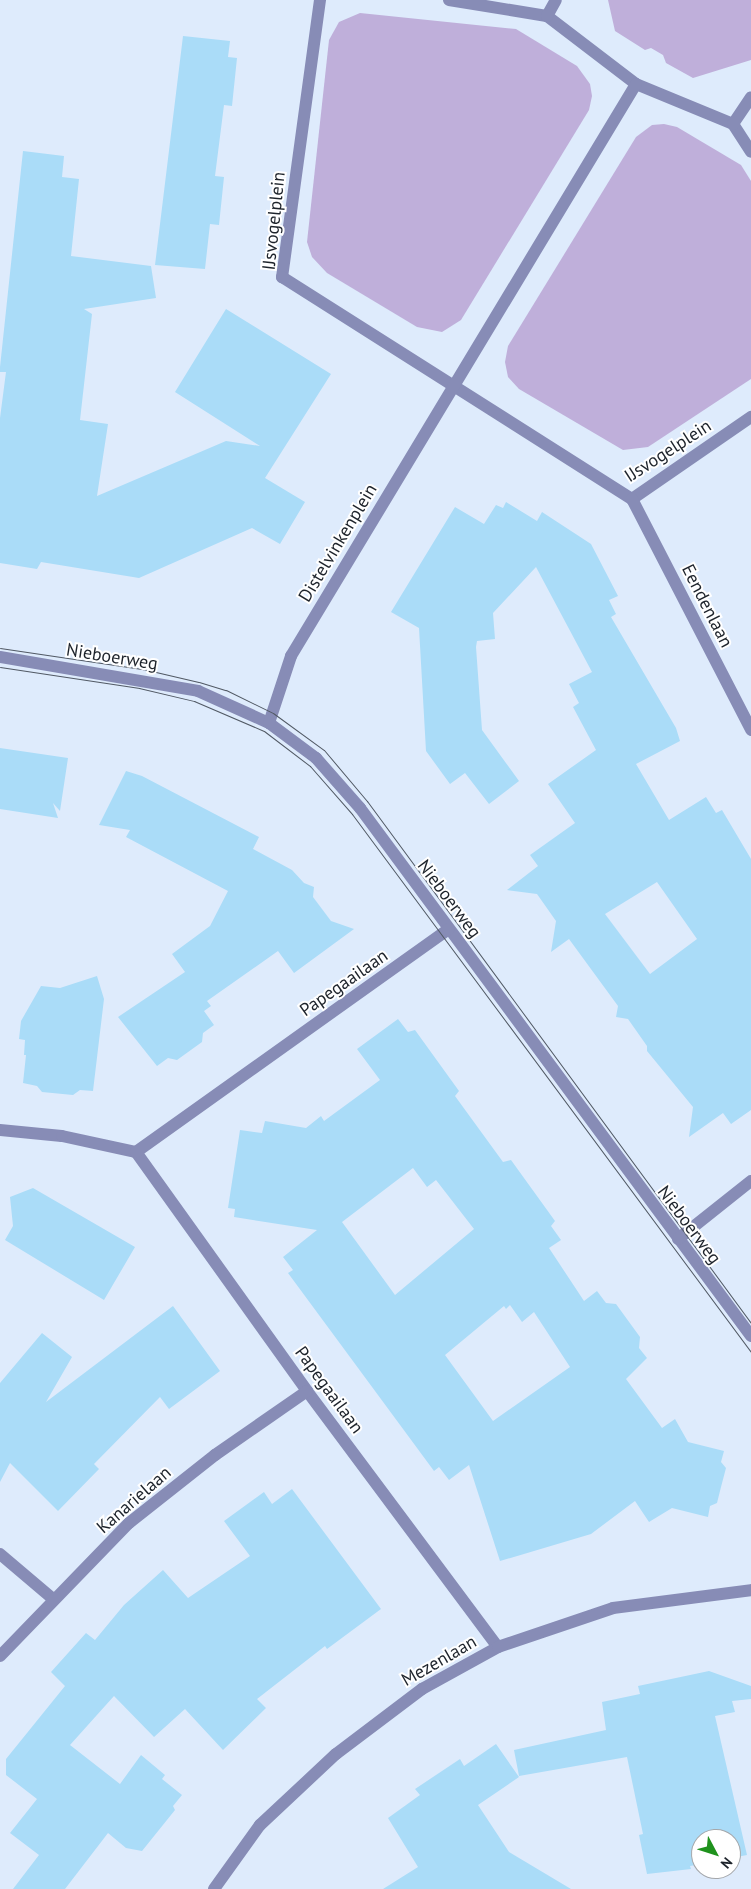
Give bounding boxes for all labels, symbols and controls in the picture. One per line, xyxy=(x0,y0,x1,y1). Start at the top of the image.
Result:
street label: IJsvogelplein xyxy=(258,171,290,271)
street label: IJsvogelplein xyxy=(621,415,715,487)
street label: Distelvinkenplein xyxy=(294,480,382,606)
street label: Eendenlaan xyxy=(677,561,737,651)
street label: Nieboerweg xyxy=(65,639,159,675)
street label: Nieboerweg xyxy=(413,856,485,942)
street label: Papegaailaan xyxy=(296,945,392,1021)
street label: Nieboerweg xyxy=(653,1182,725,1268)
street label: Papegaailaan xyxy=(290,1342,368,1438)
street label: Kanarielaan xyxy=(92,1462,176,1538)
street label: Mezenlaan xyxy=(398,1631,480,1691)
north arrow xyxy=(691,1829,741,1879)
text: N xyxy=(717,1854,737,1872)

